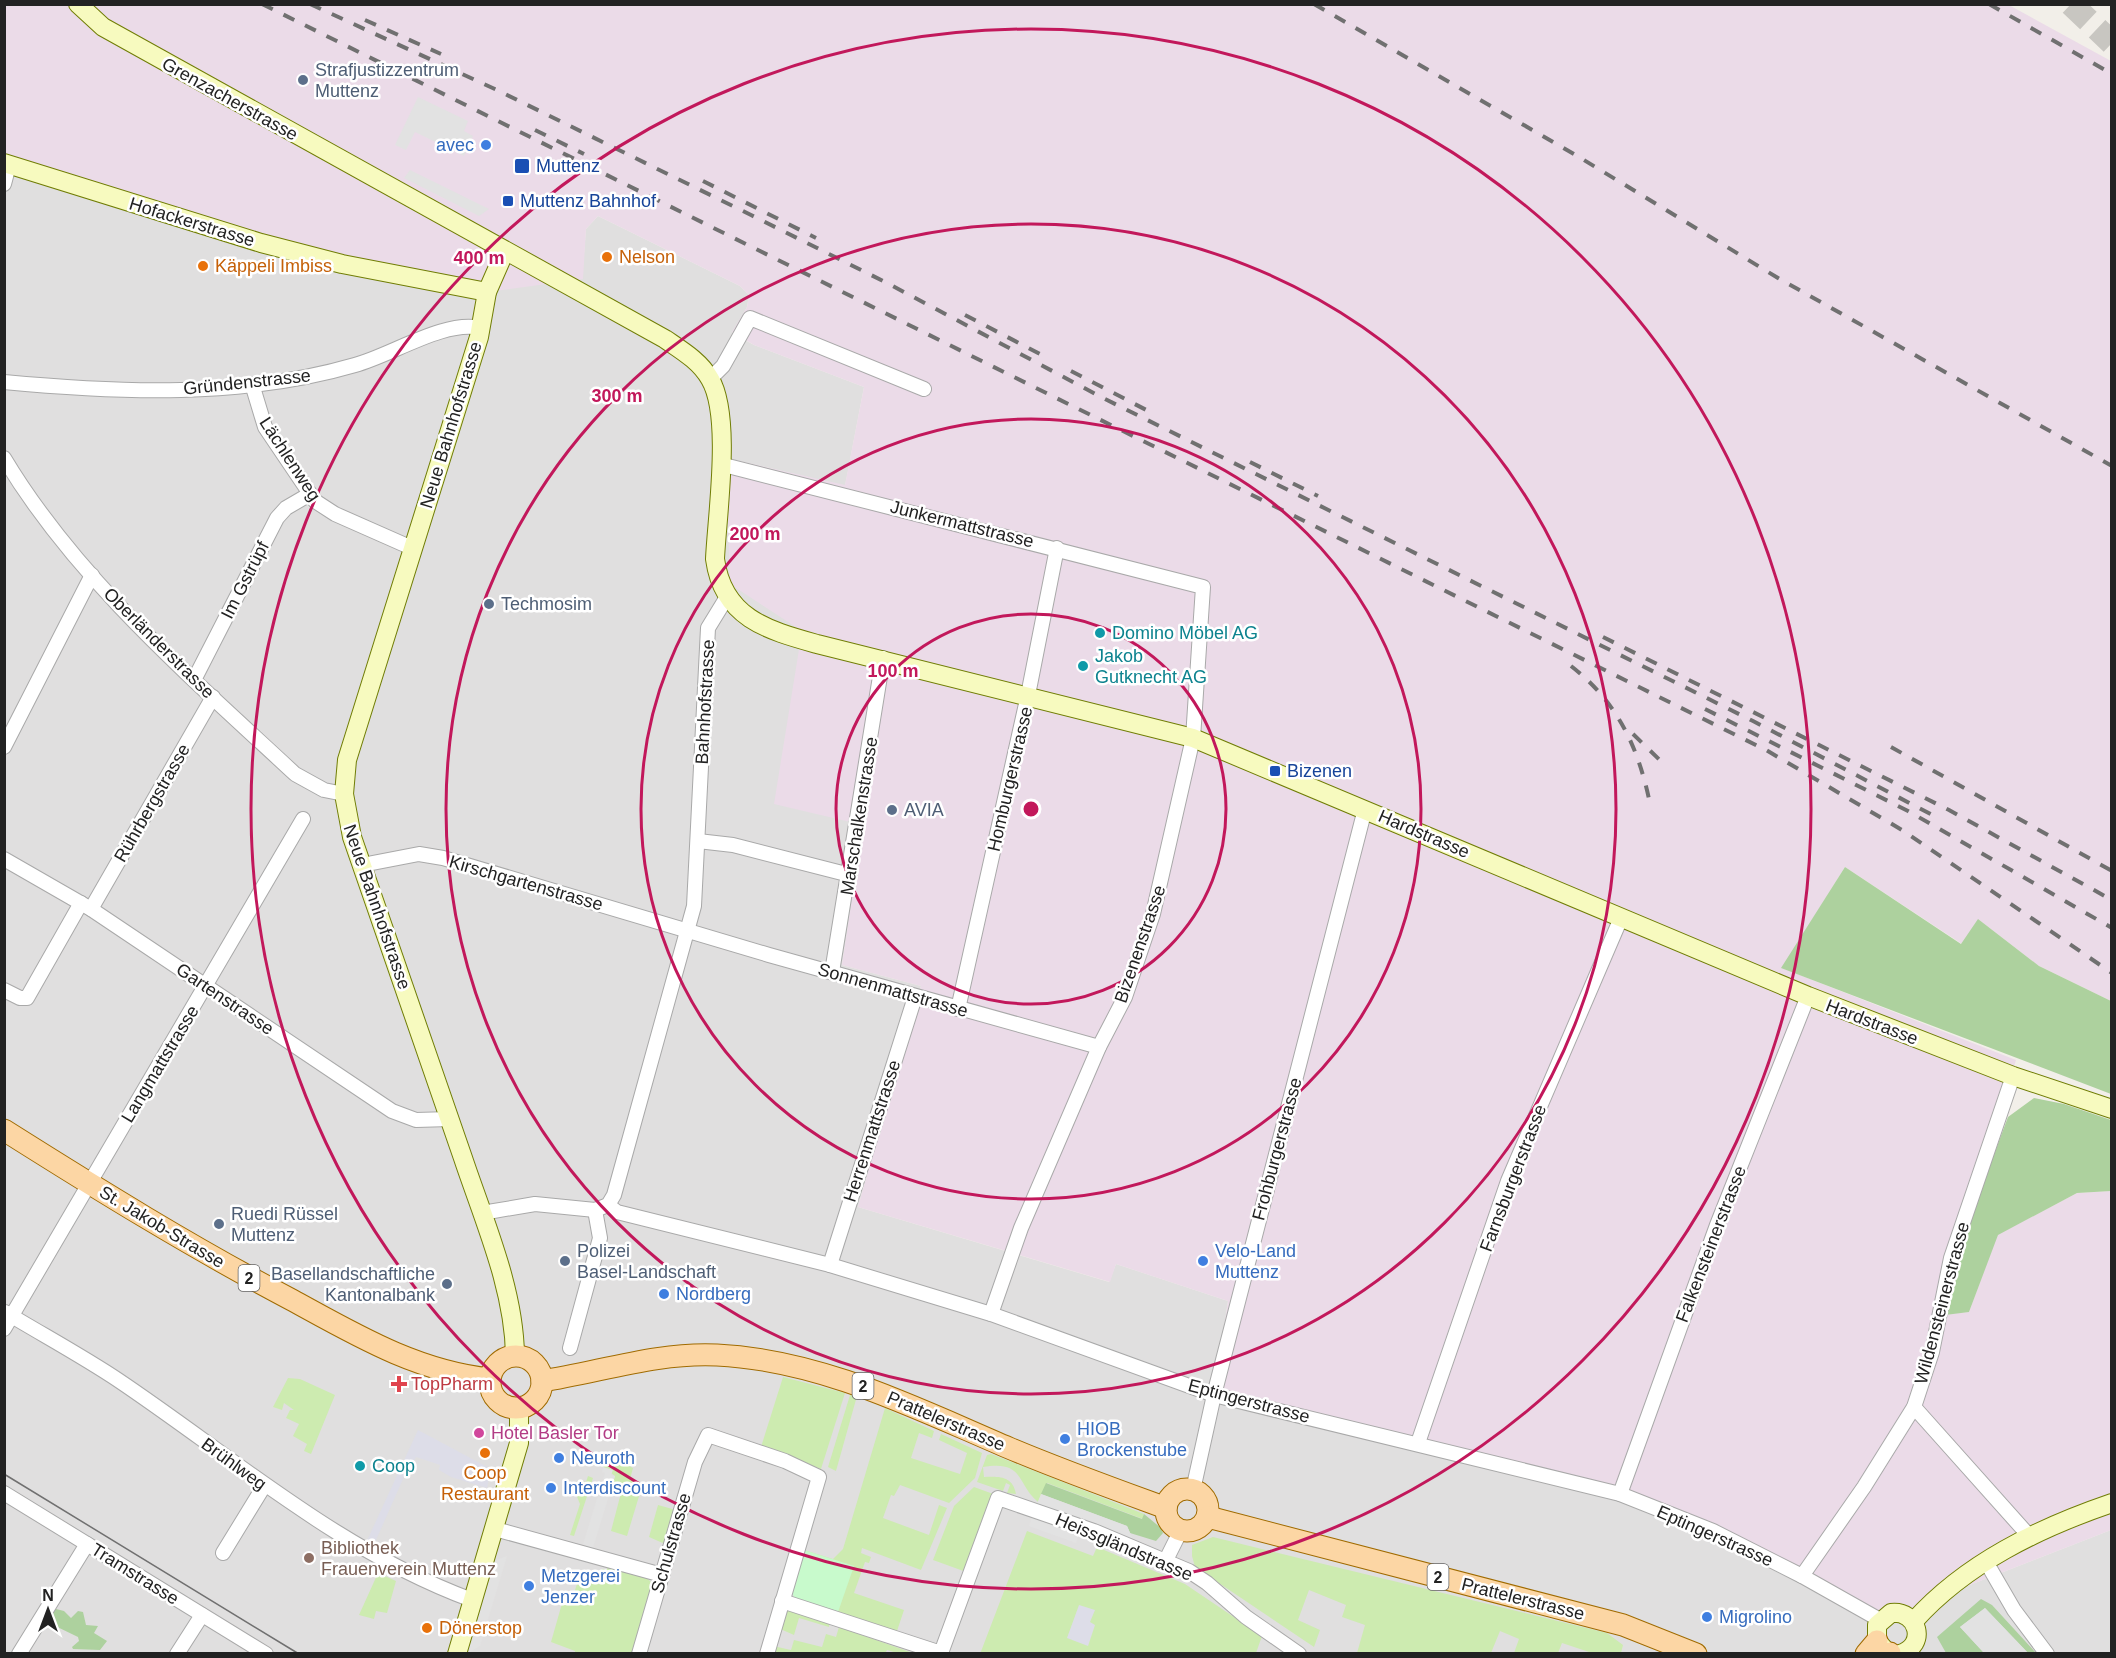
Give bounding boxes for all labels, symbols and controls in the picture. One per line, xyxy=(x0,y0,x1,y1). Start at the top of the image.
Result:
street label: Grenzacherstrasse xyxy=(159,53,301,145)
place label: Strafjustizzentrum Muttenz xyxy=(315,60,459,101)
marker: Strafjustizzentrum Muttenz xyxy=(296,73,310,87)
place label: avec xyxy=(436,135,474,155)
marker: avec xyxy=(479,138,493,152)
place label: Muttenz xyxy=(536,156,600,176)
marker: Muttenz xyxy=(513,157,531,175)
place label: Muttenz Bahnhof xyxy=(520,191,657,211)
street label: Hofackerstrasse xyxy=(127,193,257,251)
marker: Muttenz Bahnhof xyxy=(501,194,515,208)
place label: Nelson xyxy=(619,247,675,267)
text: 400 m xyxy=(453,248,505,268)
marker: Nelson xyxy=(600,250,614,264)
place label: Käppeli Imbiss xyxy=(215,256,332,276)
marker: Käppeli Imbiss xyxy=(196,259,210,273)
street label: Neue Bahnhofstrasse xyxy=(416,339,486,511)
street label: Gründenstrasse xyxy=(182,365,312,399)
text: 300 m xyxy=(591,386,643,406)
street label: Lächlenweg xyxy=(255,413,325,505)
street label: Junkermattstrasse xyxy=(888,497,1036,551)
text: 200 m xyxy=(729,524,781,544)
street label: Im Gstrüpf xyxy=(217,537,273,622)
street label: Oberländerstrasse xyxy=(100,584,218,702)
place label: Techmosim xyxy=(501,594,592,614)
marker: Techmosim xyxy=(482,597,496,611)
place label: Domino Möbel AG xyxy=(1112,623,1258,643)
marker: Domino Möbel AG xyxy=(1093,626,1107,640)
street label: Bahnhofstrasse xyxy=(692,639,718,765)
place label: Jakob Gutknecht AG xyxy=(1095,646,1207,687)
marker: Jakob Gutknecht AG xyxy=(1076,659,1090,673)
text: 100 m xyxy=(867,661,919,681)
street label: Homburgerstrasse xyxy=(984,705,1036,853)
street label: Marschalkenstrasse xyxy=(837,735,881,897)
street label: Rührbergstrasse xyxy=(110,740,194,866)
place label: Bizenen xyxy=(1287,761,1352,781)
marker: Bizenen xyxy=(1268,764,1282,778)
centre of rings xyxy=(1021,799,1041,819)
place label: AVIA xyxy=(904,800,944,820)
marker: AVIA xyxy=(885,803,899,817)
street label: Hardstrasse xyxy=(1375,806,1473,862)
street label: Neue Bahnhofstrasse xyxy=(339,822,415,992)
street label: Kirschgartenstrasse xyxy=(447,851,605,915)
street label: Bizenenstrasse xyxy=(1111,883,1169,1005)
street label: Gartenstrasse xyxy=(173,959,277,1039)
street label: Sonnenmattstrasse xyxy=(816,959,970,1021)
street label: Hardstrasse xyxy=(1823,995,1921,1049)
street label: Langmattstrasse xyxy=(117,1002,203,1126)
street label: Herrenmattstrasse xyxy=(840,1058,904,1204)
street label: Frohburgerstrasse xyxy=(1248,1075,1306,1223)
street label: Farnsburgerstrasse xyxy=(1476,1102,1550,1254)
street label: Falkensteinerstrasse xyxy=(1672,1163,1750,1325)
street label: St. Jakob-Strasse xyxy=(96,1182,228,1272)
place label: Ruedi Rüssel Muttenz xyxy=(231,1204,338,1245)
marker: Ruedi Rüssel Muttenz xyxy=(212,1217,226,1231)
street label: Wildensteinerstrasse xyxy=(1911,1220,1973,1386)
place label: Polizei Basel-Landschaft xyxy=(577,1241,716,1282)
place label: Velo-Land Muttenz xyxy=(1215,1241,1296,1282)
marker: Polizei Basel-Landschaft xyxy=(558,1254,572,1268)
marker: Velo-Land Muttenz xyxy=(1196,1254,1210,1268)
place label: Basellandschaftliche Kantonalbank xyxy=(271,1264,436,1305)
road number: 2 xyxy=(238,1265,260,1291)
marker: Basellandschaftliche Kantonalbank xyxy=(440,1277,454,1291)
place label: Nordberg xyxy=(676,1284,751,1304)
marker: Nordberg xyxy=(657,1287,671,1301)
road number: 2 xyxy=(852,1373,874,1399)
place label: TopPharm xyxy=(411,1374,493,1394)
street label: Eptingerstrasse xyxy=(1186,1375,1312,1427)
marker: TopPharm xyxy=(392,1377,406,1391)
street label: Prattelerstrasse xyxy=(884,1387,1008,1455)
place label: HIOB Brockenstube xyxy=(1077,1419,1187,1460)
place label: Hotel Basler Tor xyxy=(491,1423,619,1443)
marker: Hotel Basler Tor xyxy=(472,1426,486,1440)
marker: HIOB Brockenstube xyxy=(1058,1432,1072,1446)
street label: Brühlweg xyxy=(198,1434,270,1494)
marker: Coop Restaurant xyxy=(478,1446,492,1460)
place label: Neuroth xyxy=(571,1448,635,1468)
marker: Neuroth xyxy=(552,1451,566,1465)
place label: Coop xyxy=(372,1456,415,1476)
marker: Coop xyxy=(353,1459,367,1473)
place label: Coop Restaurant xyxy=(441,1463,529,1504)
place label: Interdiscount xyxy=(563,1478,666,1498)
marker: Interdiscount xyxy=(544,1481,558,1495)
street label: Schulstrasse xyxy=(647,1491,695,1595)
street label: Eptingerstrasse xyxy=(1654,1501,1776,1571)
street label: Heissgländstrasse xyxy=(1052,1509,1196,1585)
place label: Bibliothek Frauenverein Muttenz xyxy=(321,1538,496,1579)
street label: Tramstrasse xyxy=(88,1539,182,1609)
marker: Bibliothek Frauenverein Muttenz xyxy=(302,1551,316,1565)
road number: 2 xyxy=(1428,1564,1448,1590)
place label: Metzgerei Jenzer xyxy=(541,1566,620,1607)
street label: Prattelerstrasse xyxy=(1459,1574,1587,1624)
marker: Metzgerei Jenzer xyxy=(522,1579,536,1593)
north arrow xyxy=(18,1580,78,1640)
text: N xyxy=(42,1587,54,1604)
place label: Migrolino xyxy=(1719,1607,1792,1627)
marker: Migrolino xyxy=(1700,1610,1714,1624)
place label: Dönerstop xyxy=(439,1618,522,1638)
marker: Dönerstop xyxy=(420,1621,434,1635)

